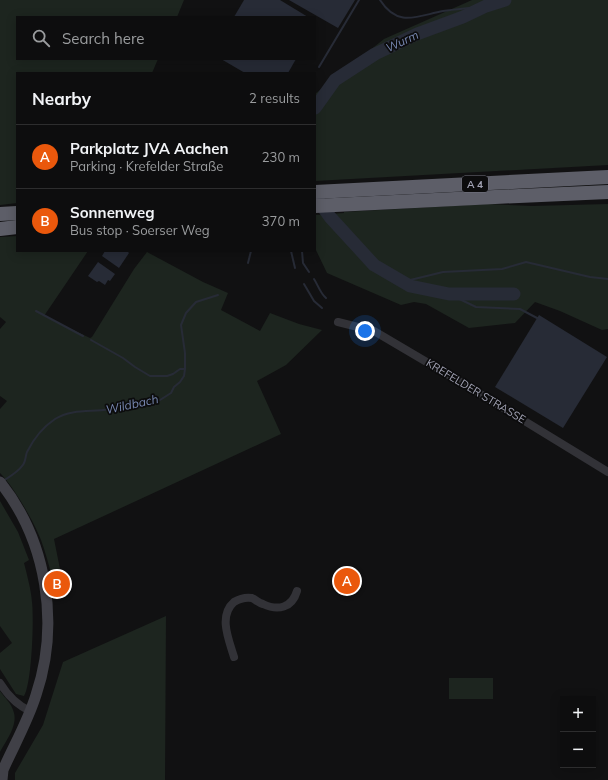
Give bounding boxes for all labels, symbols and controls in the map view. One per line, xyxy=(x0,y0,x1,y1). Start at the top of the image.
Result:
search box xyxy=(16,16,316,60)
icon: search xyxy=(30,27,52,49)
water label: Wurm xyxy=(383,27,421,55)
text: Search here xyxy=(62,29,144,48)
text: Nearby xyxy=(32,88,91,109)
text: 2 results xyxy=(249,90,300,106)
text: Parkplatz JVA Aachen xyxy=(70,139,228,158)
text: A xyxy=(40,149,50,165)
text: 230 m xyxy=(262,149,300,165)
text: Parking · Krefelder Straße xyxy=(70,158,223,174)
road number: A 4 xyxy=(462,176,488,192)
text: Sonnenweg xyxy=(70,203,154,222)
text: B xyxy=(41,213,49,229)
text: 370 m xyxy=(262,213,300,229)
text: Bus stop · Soerser Weg xyxy=(70,222,210,238)
your location xyxy=(355,321,375,341)
street label: KREFELDER STRASSE xyxy=(424,356,528,426)
water label: Wildbach xyxy=(104,391,160,417)
pin: A xyxy=(334,566,360,596)
pin: B xyxy=(44,569,70,599)
map controls xyxy=(560,696,596,768)
button: + xyxy=(560,696,596,732)
button: − xyxy=(560,732,596,768)

